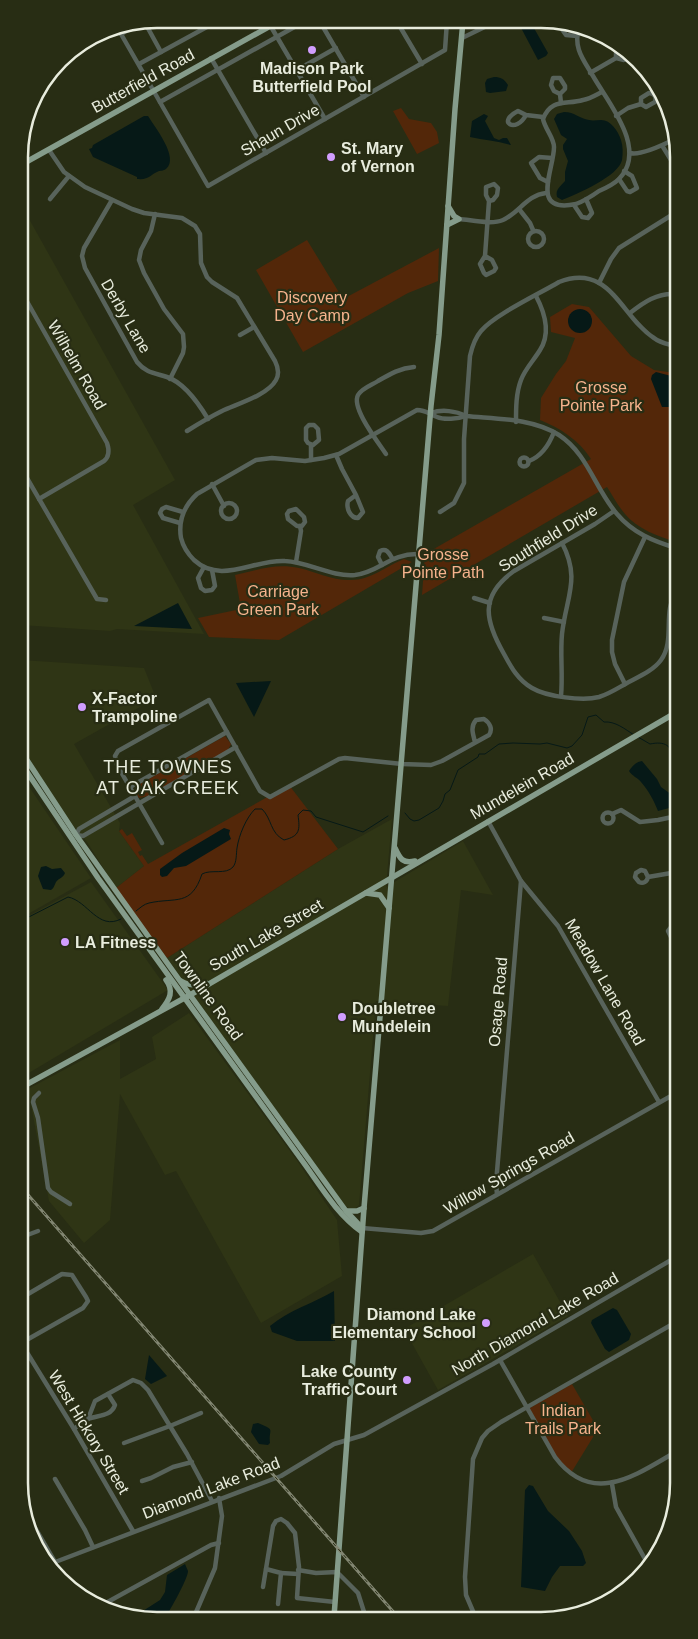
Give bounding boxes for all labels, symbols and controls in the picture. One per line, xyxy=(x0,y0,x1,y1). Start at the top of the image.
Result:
marker: Madison Park Butterfield Pool xyxy=(306,44,318,56)
street label: Butterfield Road xyxy=(89,46,197,116)
place label: Madison Park Butterfield Pool xyxy=(252,60,372,95)
street label: Shaun Drive xyxy=(238,101,322,159)
place label: St. Mary of Vernon xyxy=(341,140,415,175)
marker: St. Mary of Vernon xyxy=(325,151,337,163)
street label: Derby Lane xyxy=(98,276,154,356)
park label: Discovery Day Camp xyxy=(274,289,350,324)
street label: Wilhelm Road xyxy=(45,318,109,412)
park label: Grosse Pointe Park xyxy=(560,379,643,414)
street label: Southfield Drive xyxy=(496,501,600,575)
park label: Grosse Pointe Path xyxy=(402,546,484,581)
park label: Carriage Green Park xyxy=(237,583,320,618)
place label: X-Factor Trampoline xyxy=(92,690,177,725)
marker: X-Factor Trampoline xyxy=(76,701,88,713)
street label: Mundelein Road xyxy=(467,750,577,822)
district label: THE TOWNES AT OAK CREEK xyxy=(96,757,240,798)
street label: South Lake Street xyxy=(206,895,326,974)
street label: Meadow Lane Road xyxy=(562,916,648,1048)
place label: LA Fitness xyxy=(75,934,156,951)
marker: LA Fitness xyxy=(59,936,71,948)
street label: Townline Road xyxy=(170,949,246,1043)
street label: Osage Road xyxy=(486,957,510,1047)
place label: Doubletree Mundelein xyxy=(352,1000,436,1035)
marker: Doubletree Mundelein xyxy=(336,1011,348,1023)
street label: Willow Springs Road xyxy=(441,1129,577,1217)
street label: North Diamond Lake Road xyxy=(449,1269,621,1379)
place label: Diamond Lake Elementary School xyxy=(332,1306,476,1341)
marker: Diamond Lake Elementary School xyxy=(480,1317,492,1329)
place label: Lake County Traffic Court xyxy=(301,1363,398,1398)
street label: West Hickory Street xyxy=(45,1367,133,1497)
marker: Lake County Traffic Court xyxy=(401,1374,413,1386)
park label: Indian Trails Park xyxy=(525,1402,602,1437)
street label: Diamond Lake Road xyxy=(140,1454,282,1522)

